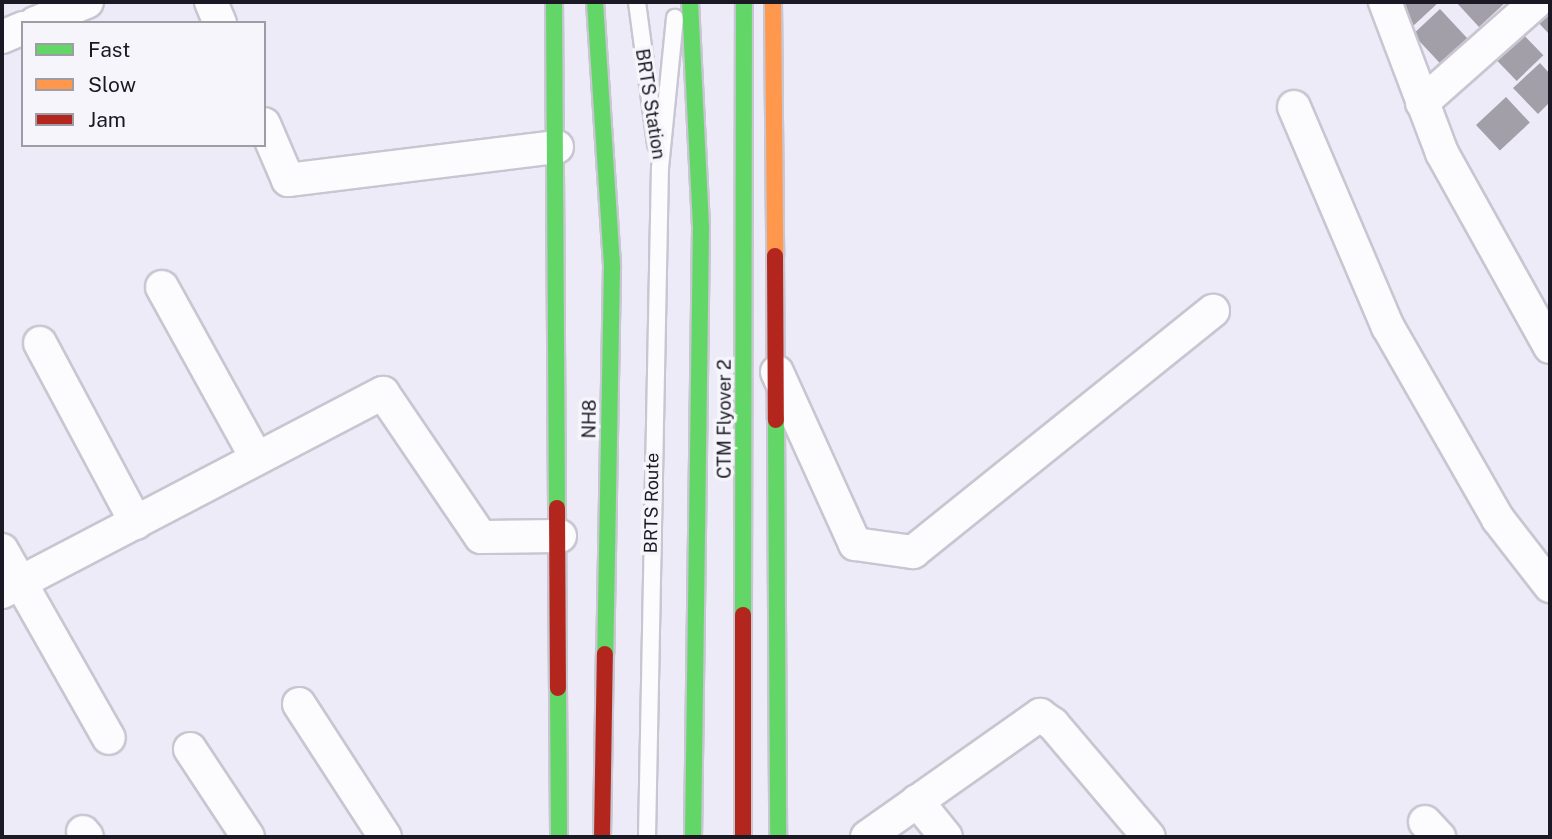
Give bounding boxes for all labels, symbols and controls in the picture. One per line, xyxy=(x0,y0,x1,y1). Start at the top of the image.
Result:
legend xyxy=(21,21,266,147)
text: Fast xyxy=(88,37,130,62)
street label: BRTS Station xyxy=(631,47,669,161)
text: Slow xyxy=(88,72,136,97)
text: Jam xyxy=(88,107,126,132)
street label: CTM Flyover 2 xyxy=(714,359,736,479)
street label: NH8 xyxy=(579,399,601,439)
street label: BRTS Route xyxy=(640,452,664,554)

